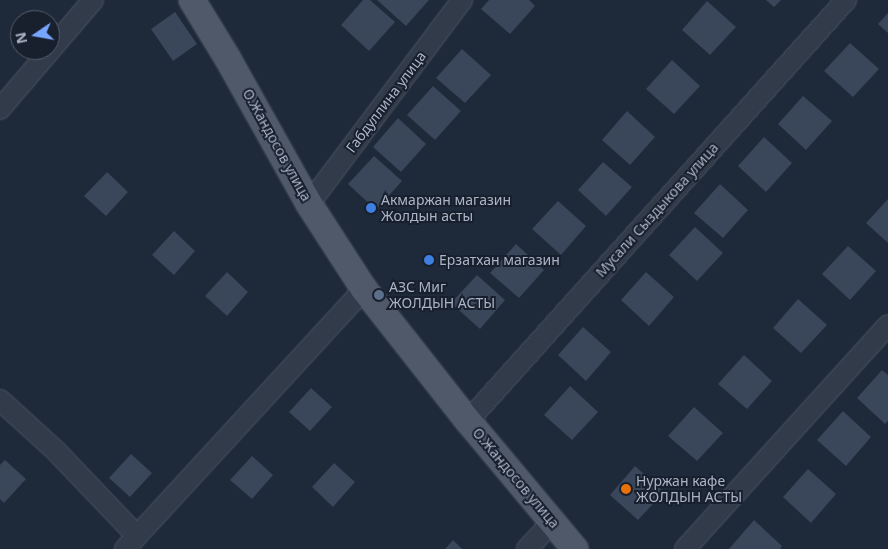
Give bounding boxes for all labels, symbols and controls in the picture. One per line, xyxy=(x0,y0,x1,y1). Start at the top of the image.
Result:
north arrow xyxy=(10,10,60,60)
text: N xyxy=(10,30,31,46)
street label: Габдуллина улица xyxy=(342,48,430,156)
street label: О.Жандосов улица xyxy=(239,86,315,204)
street label: Мусали Сыздыкова улица xyxy=(592,139,722,281)
place label: Акмаржан магазин Жолдын асты xyxy=(381,192,511,224)
marker: Акмаржан магазин Жолдын асты xyxy=(365,202,377,214)
place label: Ерзатхан магазин xyxy=(439,252,560,268)
marker: Ерзатхан магазин xyxy=(423,254,435,266)
place label: АЗС Миг ЖОЛДЫН АСТЫ xyxy=(389,279,495,312)
marker: АЗС Миг ЖОЛДЫН АСТЫ xyxy=(373,289,385,301)
street label: О.Жандосов улица xyxy=(469,424,563,532)
place label: Нуржан кафе ЖОЛДЫН АСТЫ xyxy=(636,473,742,506)
marker: Нуржан кафе ЖОЛДЫН АСТЫ xyxy=(620,483,632,495)

